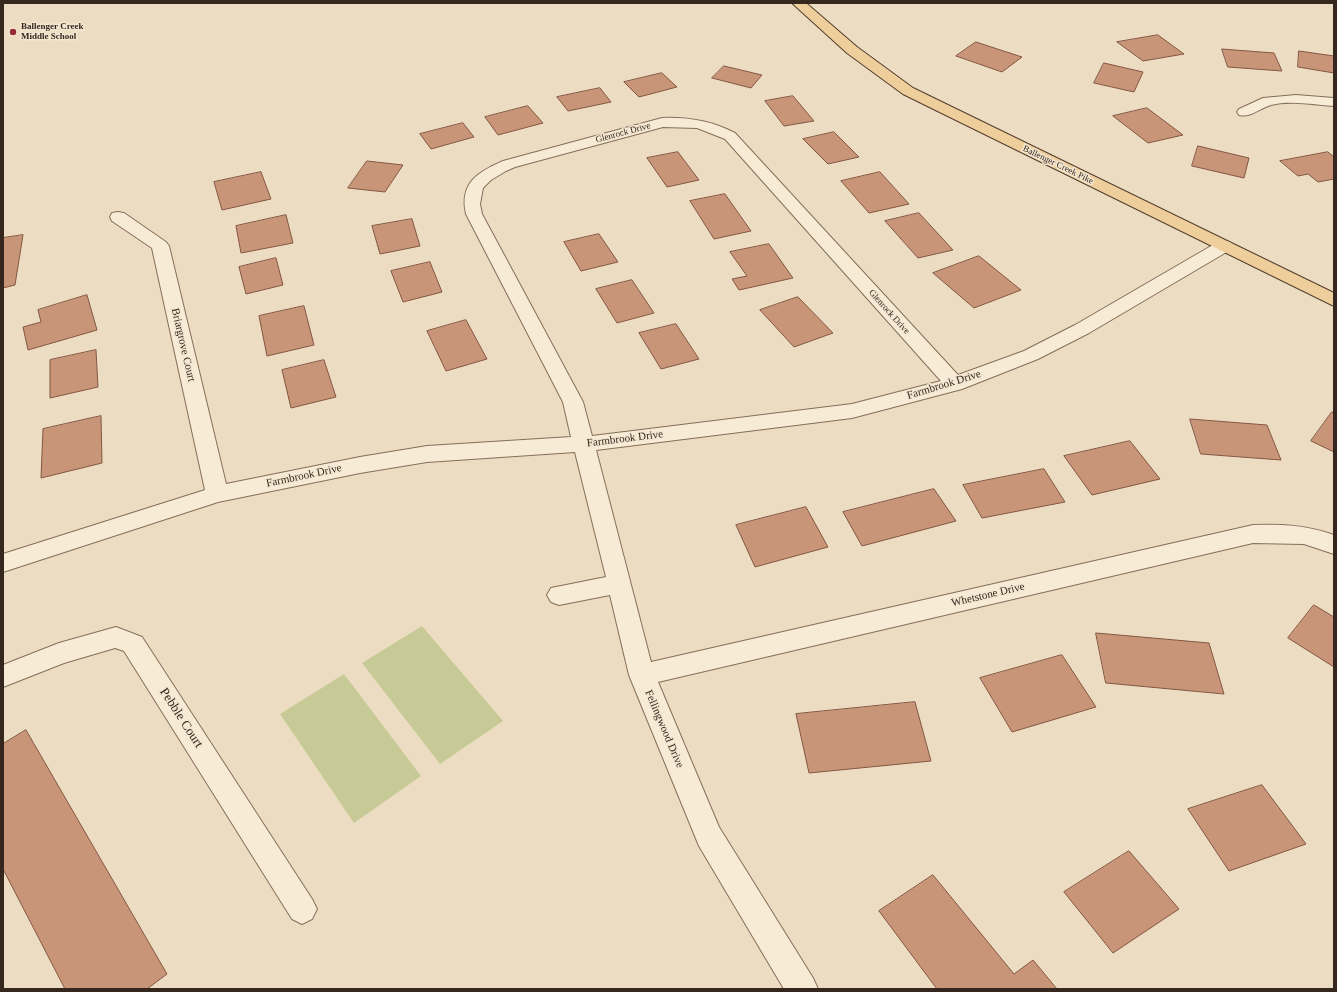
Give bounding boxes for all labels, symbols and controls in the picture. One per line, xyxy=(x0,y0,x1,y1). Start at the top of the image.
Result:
place label: Ballenger Creek Middle School xyxy=(21,22,84,43)
marker: Ballenger Creek Middle School xyxy=(8,27,18,37)
street label: Glenrock Drive xyxy=(594,121,652,145)
street label: Ballenger Creek Pike xyxy=(1021,143,1095,187)
street label: Glenrock Drive xyxy=(866,287,912,337)
street label: Briargrove Court xyxy=(168,307,198,383)
street label: Farmbrook Drive xyxy=(905,367,983,403)
street label: Farmbrook Drive xyxy=(586,428,664,450)
street label: Farmbrook Drive xyxy=(265,462,343,490)
street label: Whetstone Drive xyxy=(950,580,1026,610)
street label: Pebble Court xyxy=(156,685,206,751)
street label: Fellingwood Drive xyxy=(642,688,686,770)

